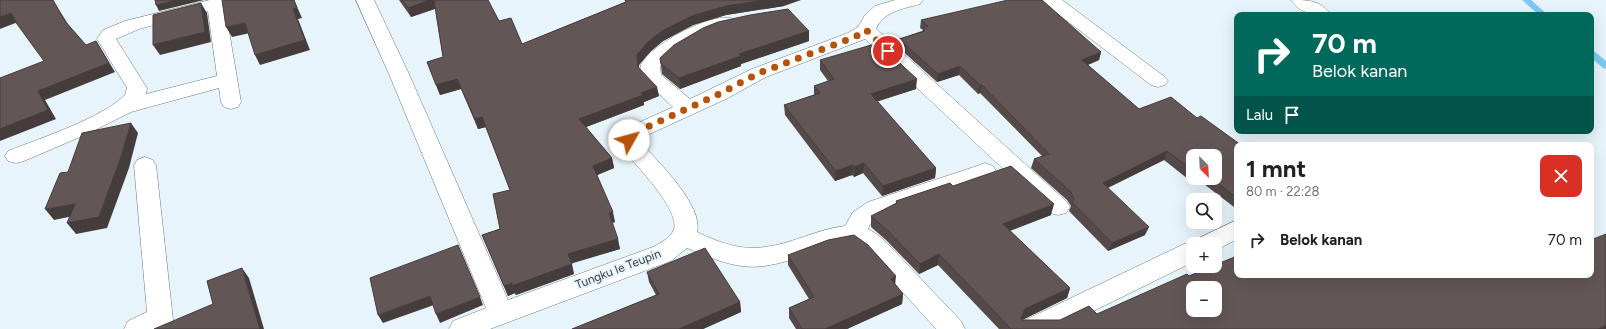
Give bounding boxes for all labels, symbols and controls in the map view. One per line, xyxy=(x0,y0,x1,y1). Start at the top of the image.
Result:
text: 70 m xyxy=(1312,26,1377,60)
icon: right xyxy=(1246,28,1298,80)
pin xyxy=(871,34,905,68)
icon: arrive xyxy=(877,40,899,62)
text: Belok kanan xyxy=(1312,60,1407,82)
icon: arrive xyxy=(1281,104,1303,126)
text: Lalu xyxy=(1246,106,1273,124)
position arrow xyxy=(608,119,650,161)
north arrow xyxy=(1186,149,1222,185)
map controls xyxy=(1186,149,1222,317)
text: 1 mnt xyxy=(1246,154,1306,183)
button: close xyxy=(1540,155,1582,197)
text: 80 m · 22:28 xyxy=(1246,184,1319,199)
button: search xyxy=(1186,193,1222,229)
icon: right xyxy=(1246,229,1268,251)
text: Belok kanan xyxy=(1280,231,1362,249)
text: 70 m xyxy=(1548,231,1582,249)
button: + xyxy=(1186,237,1222,273)
street label: Tungku Ie Teupin xyxy=(573,246,663,292)
button: − xyxy=(1186,281,1222,317)

